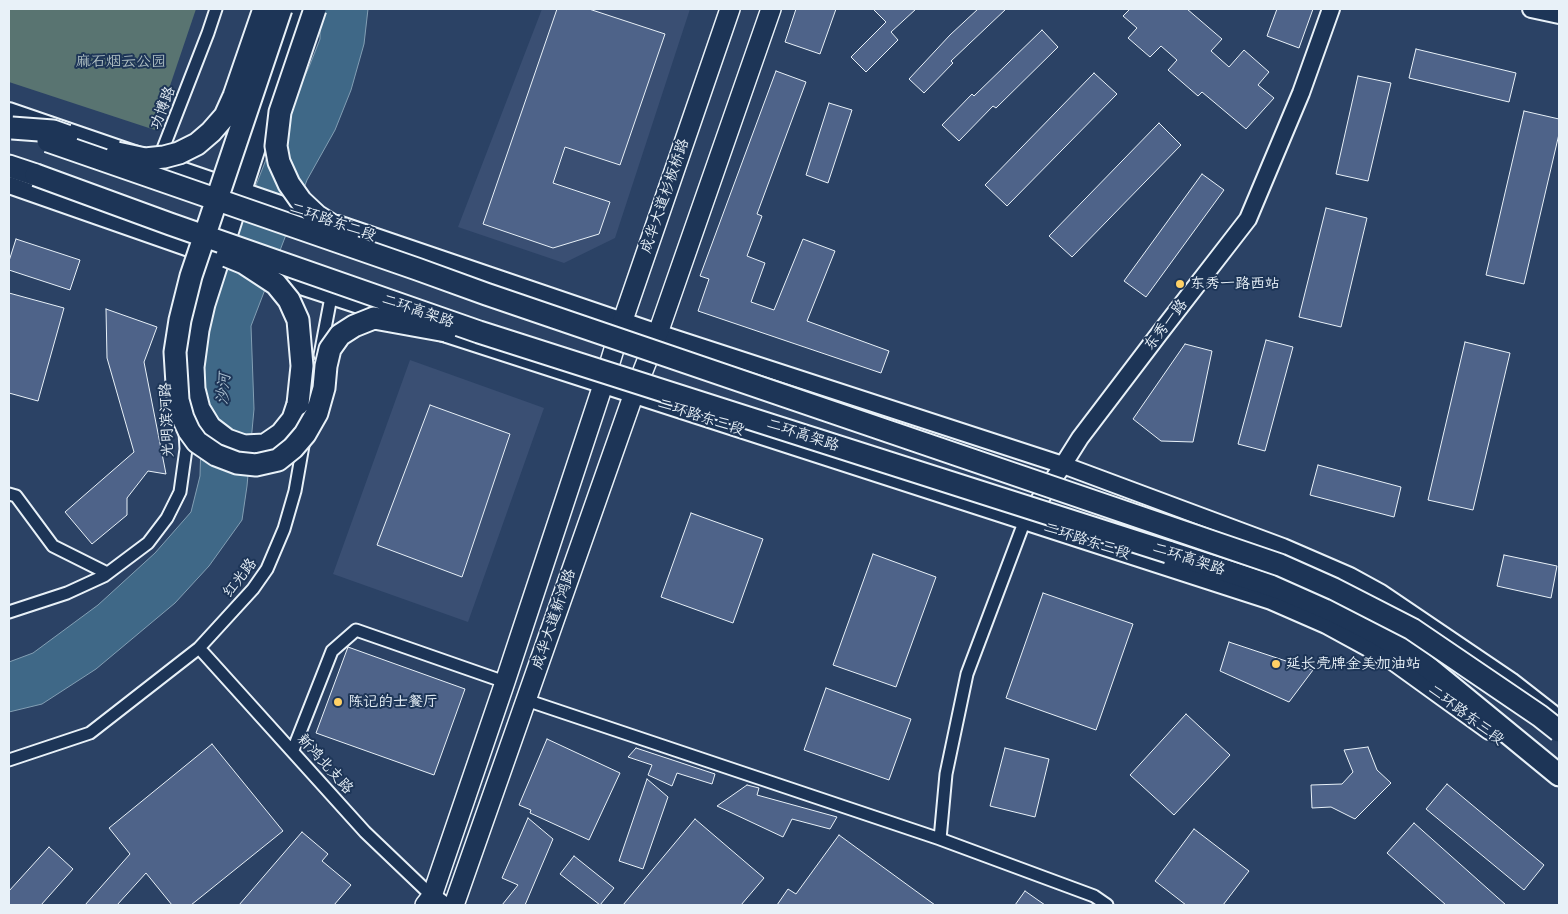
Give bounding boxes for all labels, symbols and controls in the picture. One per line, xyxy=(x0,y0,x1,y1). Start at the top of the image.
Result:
park label: 麻石烟云公园 xyxy=(76,53,166,71)
street label: 功博路 xyxy=(147,84,179,132)
street label: 成华大道杉板桥路 xyxy=(637,136,693,256)
street label: 二环路东二段 xyxy=(288,199,378,245)
place label: 东秀一路西站 xyxy=(1190,275,1280,293)
marker: 东秀一路西站 xyxy=(1174,278,1186,290)
street label: 二环高架路 xyxy=(380,290,456,332)
street label: 东秀一路 xyxy=(1140,296,1192,354)
water label: 沙河 xyxy=(213,372,235,406)
street label: 光明滨河路 xyxy=(157,382,177,458)
street label: 二环路东三段 xyxy=(655,395,747,439)
street label: 二环高架路 xyxy=(765,415,841,455)
street label: 二环路东三段 xyxy=(1041,519,1133,563)
street label: 二环高架路 xyxy=(1151,539,1227,579)
street label: 红光路 xyxy=(219,555,261,601)
street label: 成华大道新鸿路 xyxy=(528,566,580,672)
place label: 延长壳牌金美加油站 xyxy=(1286,655,1421,673)
marker: 延长壳牌金美加油站 xyxy=(1270,658,1282,670)
street label: 二环路东三段 xyxy=(1425,681,1507,749)
place label: 陈记的士餐厅 xyxy=(348,693,438,711)
marker: 陈记的士餐厅 xyxy=(332,696,344,708)
street label: 新鸿北支路 xyxy=(293,730,357,798)

